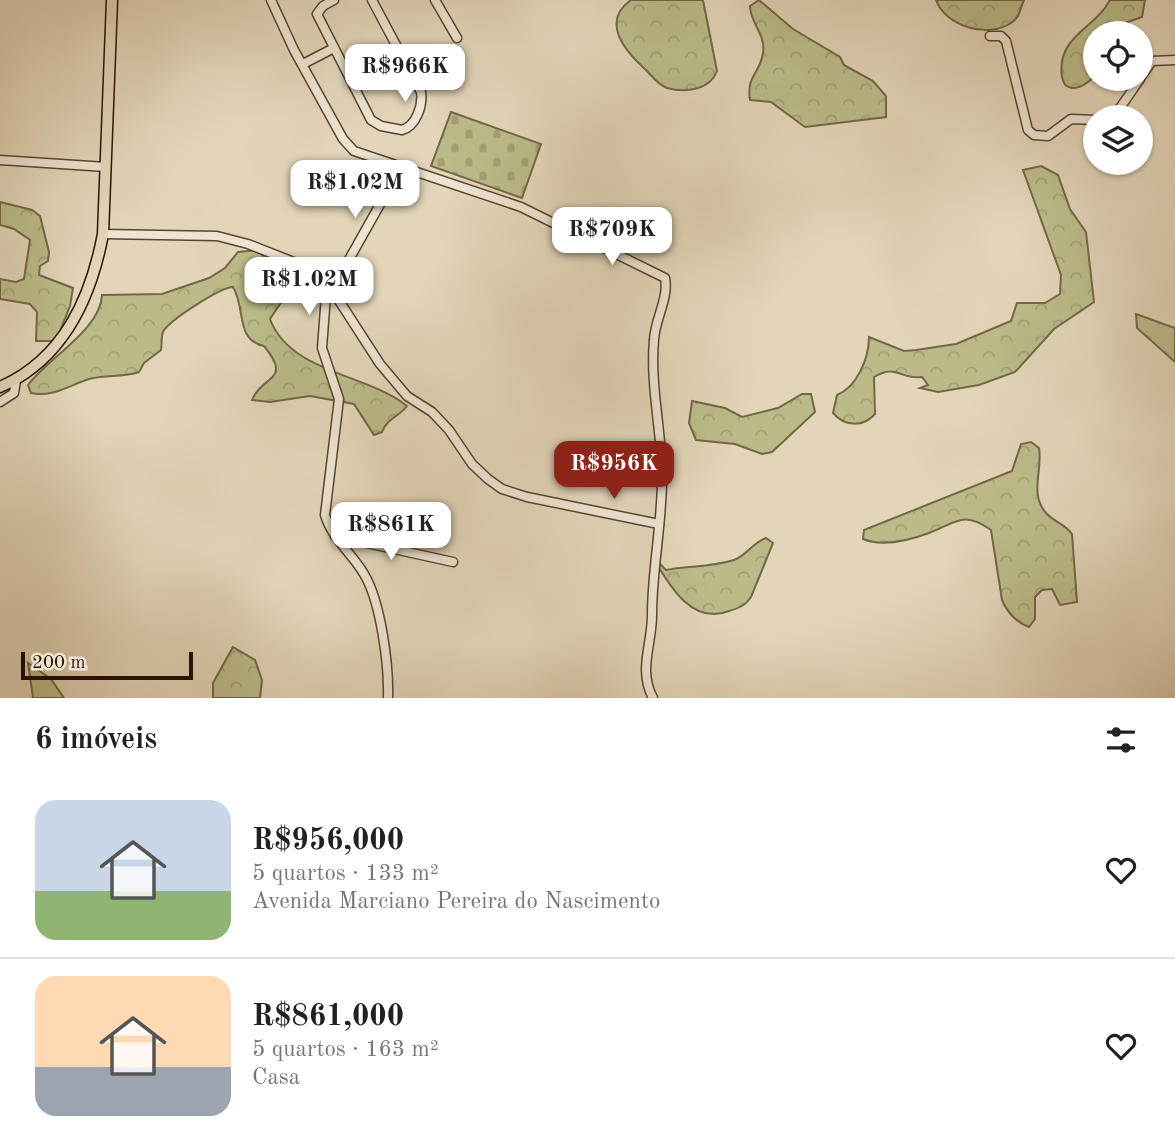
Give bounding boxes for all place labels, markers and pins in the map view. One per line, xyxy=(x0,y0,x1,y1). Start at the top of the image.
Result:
pin: R$966K xyxy=(348,44,462,104)
pin: R$1.02M xyxy=(290,160,420,220)
pin: R$709K xyxy=(555,208,669,267)
pin: R$1.02M xyxy=(244,258,374,317)
pin: R$956K xyxy=(557,442,671,501)
pin: R$861K xyxy=(334,503,448,562)

